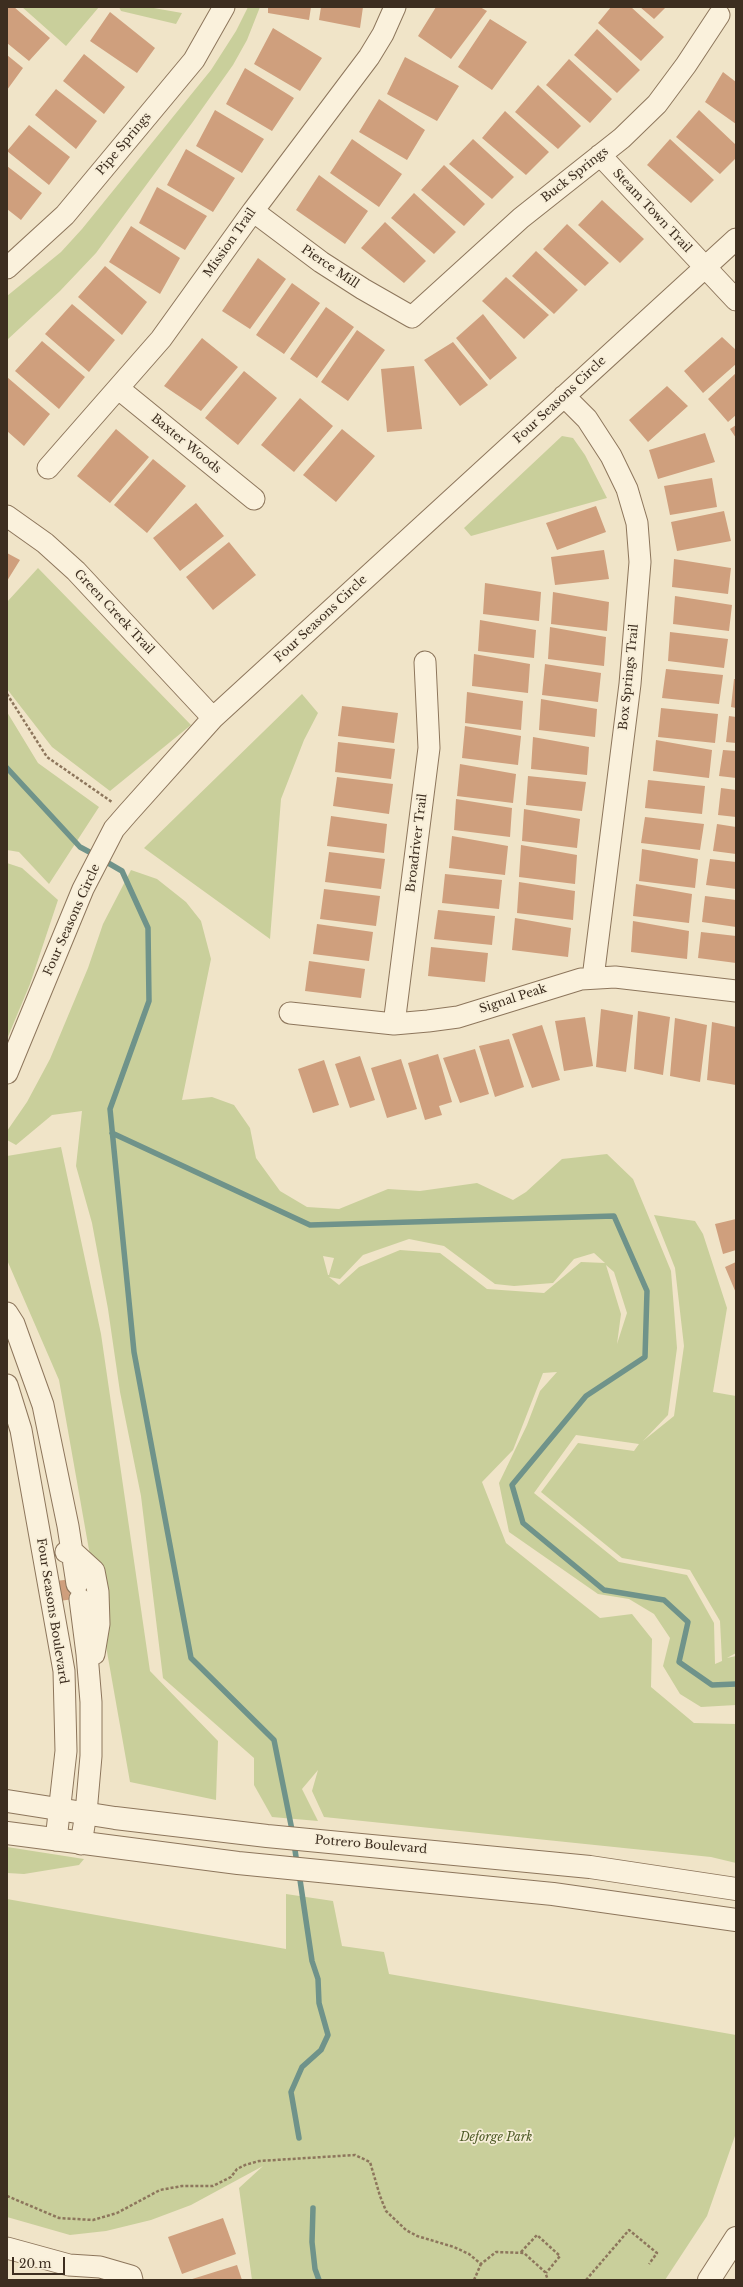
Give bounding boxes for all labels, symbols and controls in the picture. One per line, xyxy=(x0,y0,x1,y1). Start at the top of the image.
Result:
street label: Pipe Springs xyxy=(94,110,154,178)
street label: Buck Springs xyxy=(539,144,611,206)
street label: Steam Town Trail xyxy=(610,166,694,256)
street label: Mission Trail xyxy=(201,206,259,280)
street label: Pierce Mill xyxy=(298,242,362,292)
street label: Four Seasons Circle xyxy=(511,354,609,446)
street label: Baxter Woods xyxy=(148,411,224,477)
street label: Green Creek Trail xyxy=(71,567,157,657)
street label: Four Seasons Circle xyxy=(272,573,370,665)
street label: Box Springs Trail xyxy=(616,623,642,731)
street label: Broadriver Trail xyxy=(404,793,430,893)
street label: Four Seasons Circle xyxy=(41,862,103,978)
street label: Signal Peak xyxy=(477,981,549,1017)
street label: Four Seasons Boulevard xyxy=(33,1537,71,1685)
street label: Potrero Boulevard xyxy=(314,1833,428,1857)
park label: Deforge Park xyxy=(460,2131,532,2145)
scale bar xyxy=(14,2249,67,2275)
text: 20 m xyxy=(19,2256,51,2271)

